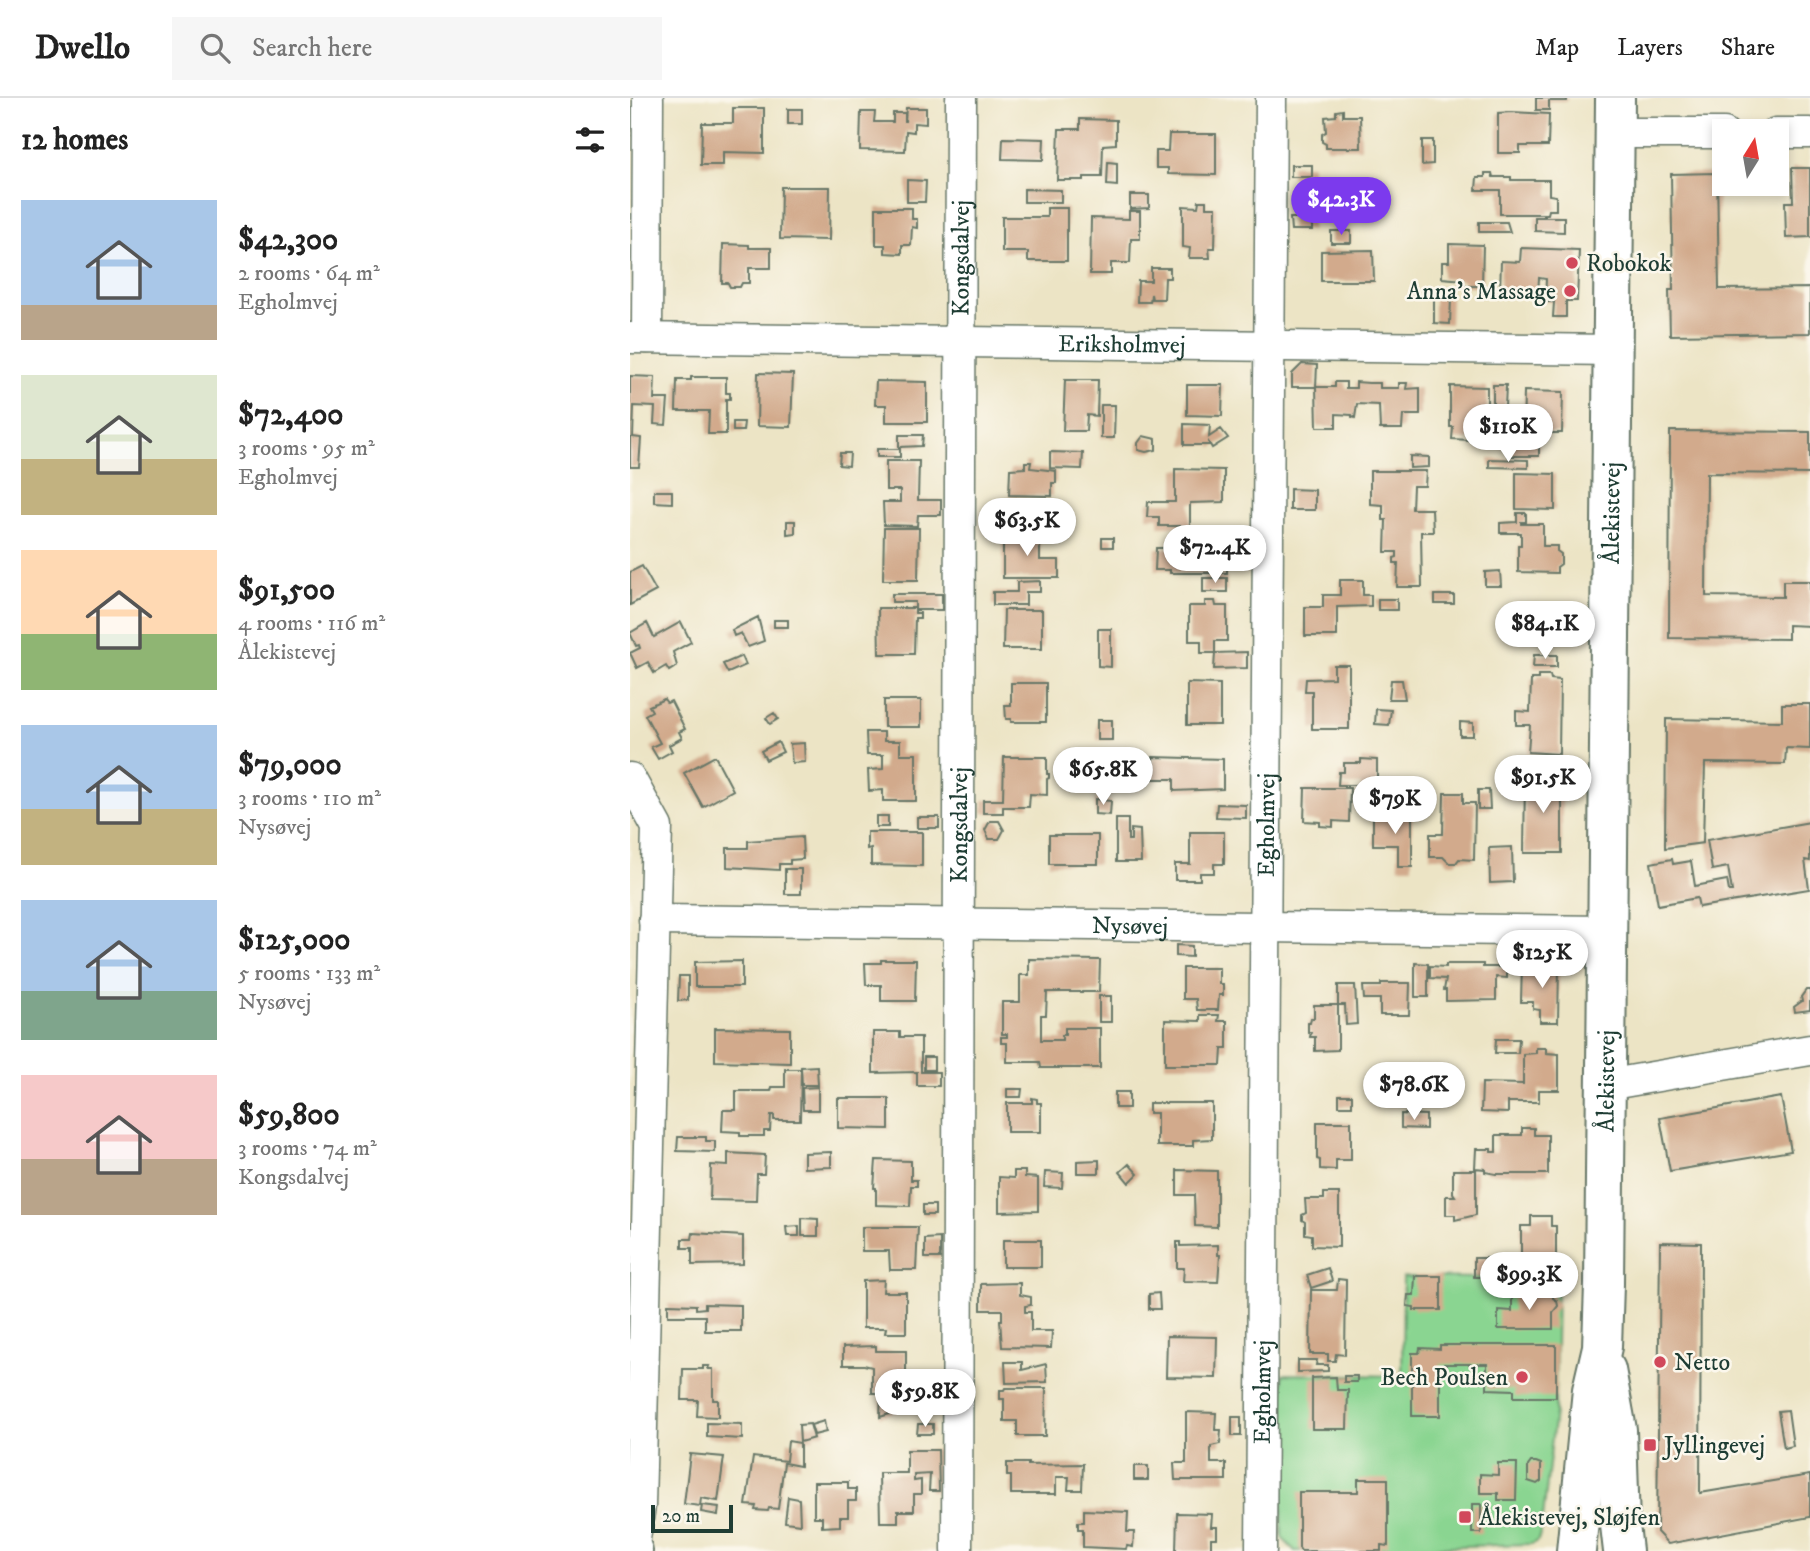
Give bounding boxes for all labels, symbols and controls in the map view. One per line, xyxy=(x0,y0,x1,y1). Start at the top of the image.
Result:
search box xyxy=(172,17,662,80)
text: Dwello xyxy=(35,28,130,69)
icon: search xyxy=(196,29,234,67)
text: Search here xyxy=(252,32,372,65)
text: Map xyxy=(1535,33,1579,63)
text: Layers xyxy=(1617,33,1683,63)
text: Share xyxy=(1721,33,1775,63)
north arrow xyxy=(1712,119,1788,196)
map controls xyxy=(1712,119,1789,196)
icon: filters xyxy=(571,121,609,159)
text: 12 homes xyxy=(21,122,128,159)
pin: $42.3K xyxy=(1284,178,1398,237)
text: $42.3K xyxy=(1307,185,1375,214)
street label: Kongsdalvej xyxy=(946,200,977,316)
text: $42,300 xyxy=(238,222,338,259)
icon: home xyxy=(77,228,161,312)
place label: Robokok xyxy=(1586,249,1672,279)
marker: Robokok xyxy=(1564,255,1580,271)
text: 2 rooms · 64 m² xyxy=(238,259,380,288)
place label: Anna's Massage xyxy=(1407,277,1556,307)
marker: Anna's Massage xyxy=(1562,283,1578,299)
text: Egholmvej xyxy=(238,288,338,317)
street label: Eriksholmvej xyxy=(1058,329,1186,361)
text: $72,400 xyxy=(238,397,343,434)
icon: home xyxy=(77,403,161,487)
pin: $110K xyxy=(1459,404,1557,464)
text: $110K xyxy=(1479,412,1537,441)
text: 3 rooms · 95 m² xyxy=(238,434,375,463)
street label: Ålekistevej xyxy=(1596,462,1628,564)
text: Egholmvej xyxy=(238,463,338,492)
pin: $63.5K xyxy=(970,498,1084,558)
text: $63.5K xyxy=(994,506,1060,535)
pin: $72.4K xyxy=(1158,526,1272,585)
text: $72.4K xyxy=(1179,533,1251,562)
text: $91,500 xyxy=(238,572,335,609)
icon: home xyxy=(77,578,161,662)
pin: $84.1K xyxy=(1488,602,1602,661)
text: 4 rooms · 116 m² xyxy=(238,609,385,638)
text: $84.1K xyxy=(1511,609,1579,638)
text: Ålekistevej xyxy=(238,638,336,667)
text: $79,000 xyxy=(238,747,342,784)
pin: $65.8K xyxy=(1046,748,1160,807)
icon: home xyxy=(77,753,161,837)
text: $65.8K xyxy=(1069,755,1137,784)
pin: $91.5K xyxy=(1486,756,1600,815)
text: $91.5K xyxy=(1510,763,1576,792)
street label: Kongsdalvej xyxy=(945,767,975,883)
street label: Egholmvej xyxy=(1252,773,1282,877)
pin: $79K xyxy=(1354,776,1436,836)
text: 3 rooms · 110 m² xyxy=(238,784,381,813)
text: $79K xyxy=(1369,784,1421,813)
text: Nysøvej xyxy=(238,813,311,842)
street label: Nysøvej xyxy=(1092,911,1168,942)
text: $125,000 xyxy=(238,922,350,959)
icon: home xyxy=(77,928,161,1012)
pin: $125K xyxy=(1493,930,1591,990)
text: $125K xyxy=(1512,938,1572,967)
text: 5 rooms · 133 m² xyxy=(238,959,380,988)
text: Nysøvej xyxy=(238,988,311,1017)
street label: Ålekistevej xyxy=(1590,1030,1622,1132)
pin: $78.6K xyxy=(1357,1062,1471,1122)
text: $78.6K xyxy=(1379,1070,1449,1099)
text: $59,800 xyxy=(238,1097,340,1134)
icon: home xyxy=(77,1103,161,1187)
text: 3 rooms · 74 m² xyxy=(238,1134,377,1163)
text: Kongsdalvej xyxy=(238,1163,349,1192)
pin: $99.3K xyxy=(1472,1252,1586,1312)
text: $99.3K xyxy=(1496,1260,1562,1289)
street label: Egholmvej xyxy=(1248,1340,1278,1444)
place label: Netto xyxy=(1674,1348,1730,1378)
marker: Netto xyxy=(1652,1354,1668,1370)
place label: Bech Poulsen xyxy=(1380,1363,1508,1393)
marker: Bech Poulsen xyxy=(1514,1369,1530,1385)
pin: $59.8K xyxy=(868,1370,982,1429)
text: $59.8K xyxy=(891,1377,959,1406)
place label: Jyllingevej xyxy=(1662,1431,1765,1461)
marker: Jyllingevej xyxy=(1642,1437,1658,1453)
scale bar xyxy=(651,1502,733,1534)
place label: Ålekistevej, Sløjfen xyxy=(1479,1502,1661,1533)
text: 20 m xyxy=(662,1505,700,1528)
marker: Ålekistevej, Sløjfen xyxy=(1457,1509,1473,1525)

